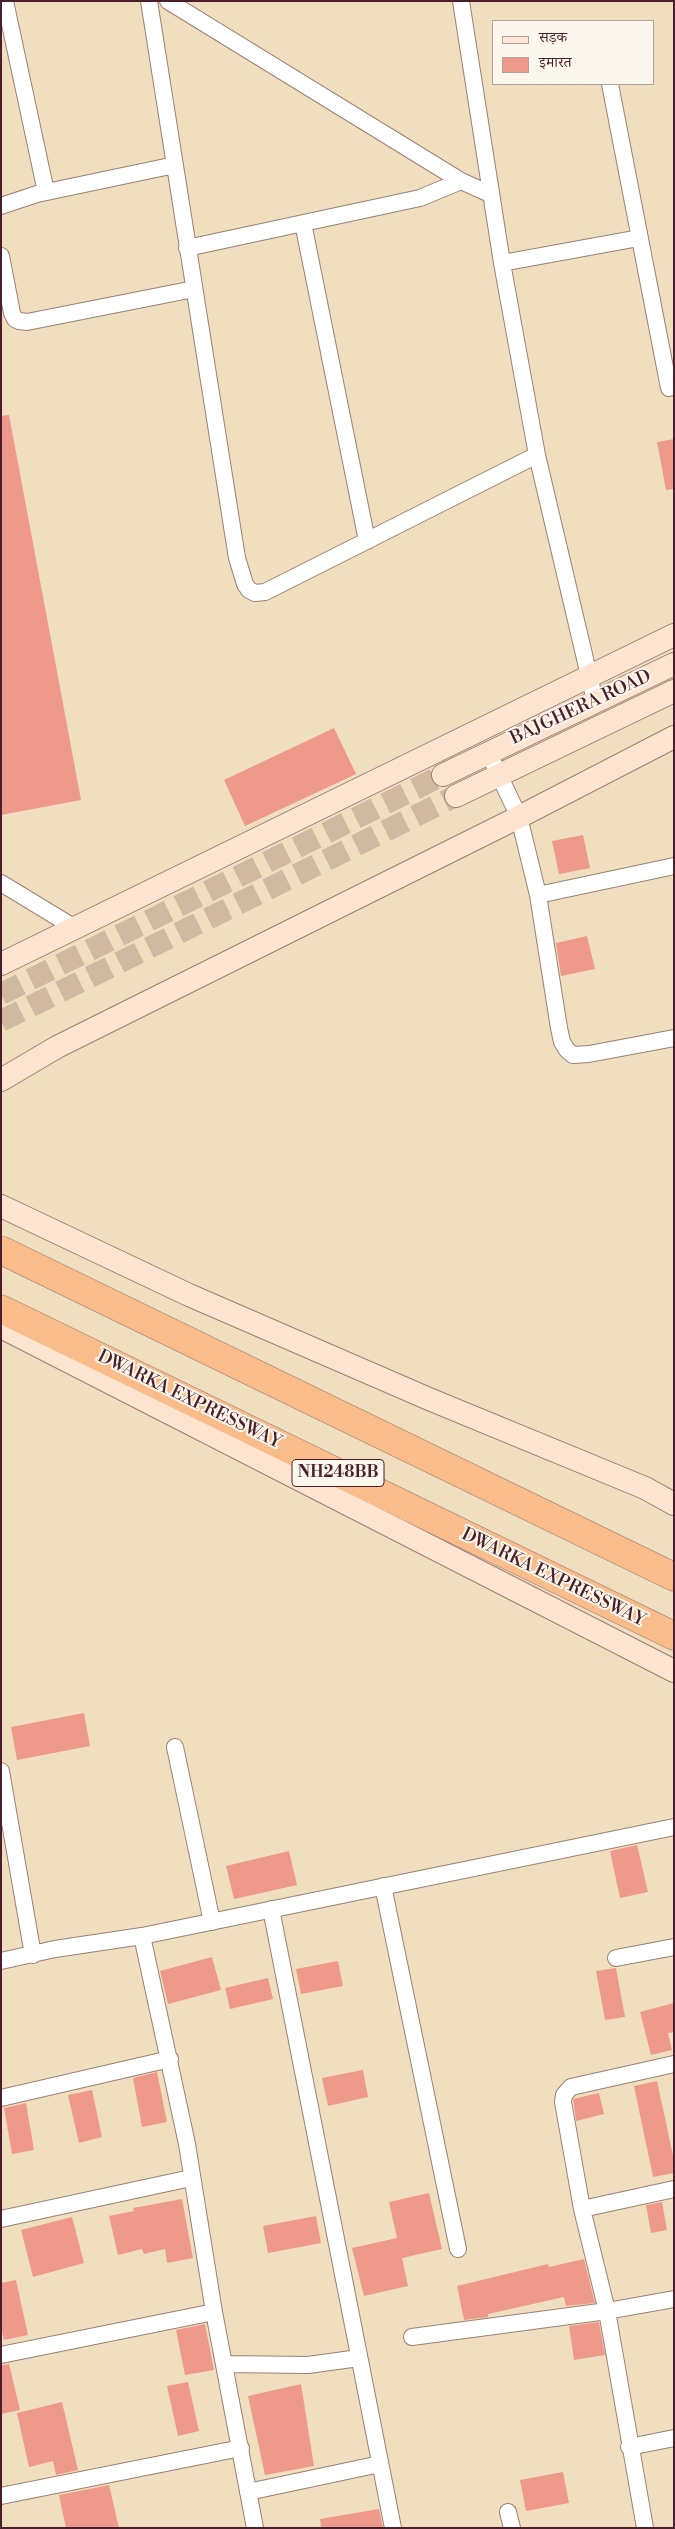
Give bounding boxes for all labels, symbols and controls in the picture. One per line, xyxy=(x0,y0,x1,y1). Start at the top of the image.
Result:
legend xyxy=(492,20,655,85)
text: सड़क xyxy=(539,28,567,47)
text: इमारत xyxy=(539,53,572,72)
street label: BAJGHERA ROAD xyxy=(507,666,655,750)
street label: DWARKA EXPRESSWAY xyxy=(94,1346,284,1454)
road number: NH248BB xyxy=(292,1460,384,1486)
street label: DWARKA EXPRESSWAY xyxy=(458,1524,648,1632)

